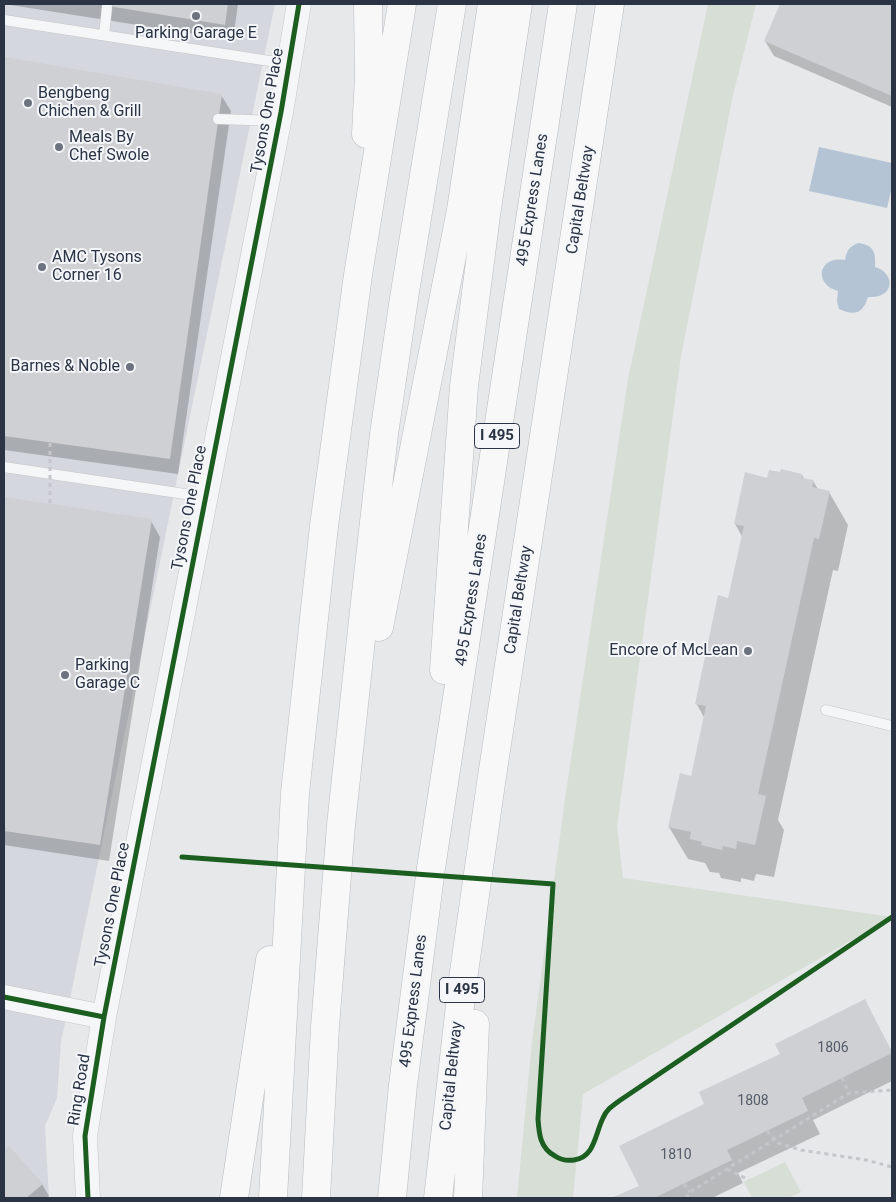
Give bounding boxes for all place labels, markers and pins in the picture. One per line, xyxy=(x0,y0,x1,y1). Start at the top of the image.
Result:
marker: Parking Garage E xyxy=(190,10,202,22)
place label: Parking Garage E xyxy=(135,24,257,44)
place label: Bengbeng Chichen & Grill xyxy=(38,84,142,122)
marker: Bengbeng Chichen & Grill xyxy=(22,97,34,109)
place label: Meals By Chef Swole xyxy=(69,128,149,166)
marker: Meals By Chef Swole xyxy=(53,141,65,153)
place label: AMC Tysons Corner 16 xyxy=(52,248,142,286)
marker: AMC Tysons Corner 16 xyxy=(36,261,48,273)
place label: Barnes & Noble xyxy=(11,357,120,377)
marker: Barnes & Noble xyxy=(124,361,136,373)
place label: Encore of McLean xyxy=(609,641,738,661)
marker: Encore of McLean xyxy=(742,645,754,657)
place label: Parking Garage C xyxy=(75,656,140,694)
marker: Parking Garage C xyxy=(59,669,71,681)

